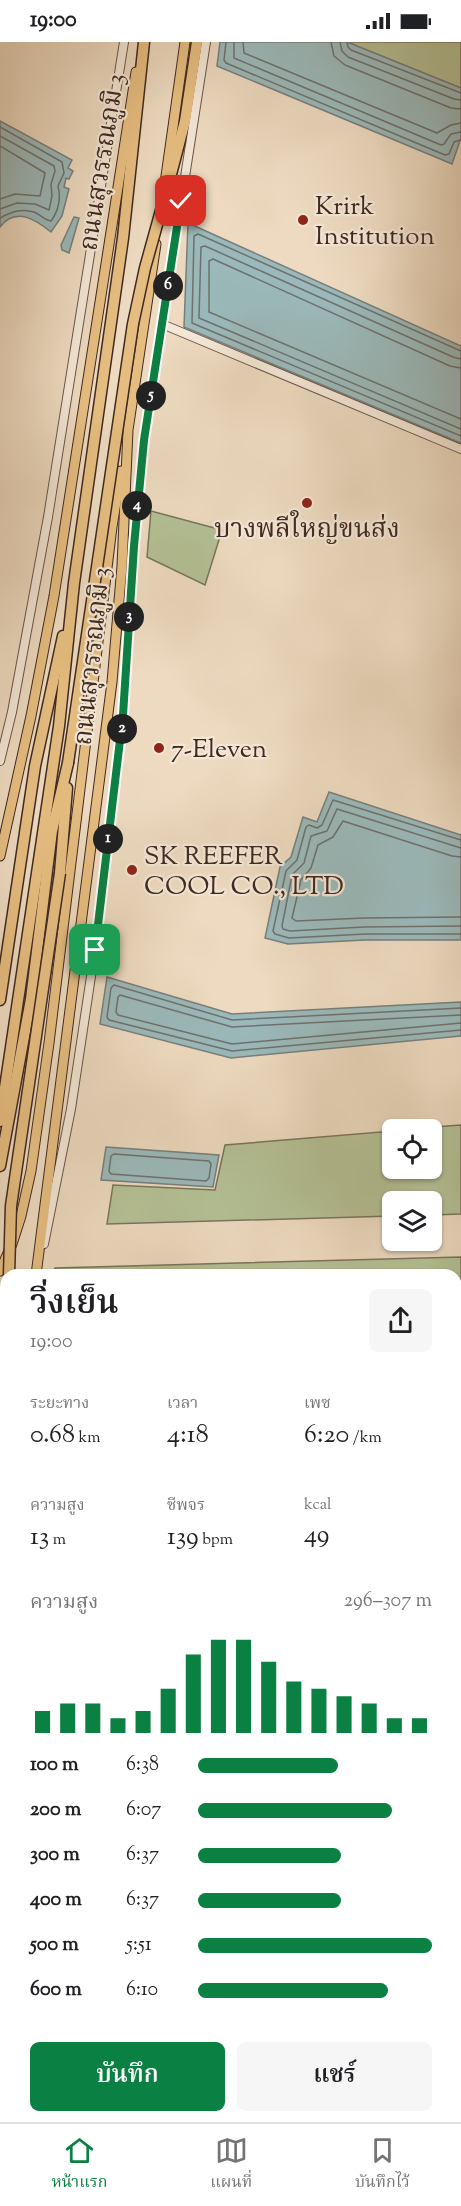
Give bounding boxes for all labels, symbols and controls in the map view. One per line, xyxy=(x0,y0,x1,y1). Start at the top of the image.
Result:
text: 19:00 xyxy=(30,5,77,37)
street label: ถนนสุวรรณภูมิ 3 xyxy=(71,71,136,254)
pin xyxy=(155,175,206,226)
icon: check xyxy=(164,184,197,217)
place label: Krirk Institution xyxy=(315,189,435,256)
marker: Krirk Institution xyxy=(296,213,310,227)
pin: 6 xyxy=(153,271,183,301)
text: 6 xyxy=(164,274,172,297)
pin: 5 xyxy=(136,381,166,411)
text: 5 xyxy=(148,384,154,407)
pin: 4 xyxy=(122,491,152,521)
text: 4 xyxy=(133,494,141,517)
marker: บางพลีใหญ่ขนส่ง xyxy=(300,496,314,510)
place label: บางพลีใหญ่ขนส่ง xyxy=(214,510,400,549)
street label: ถนนสุวรรณภูมิ 3 xyxy=(66,565,121,747)
pin: 3 xyxy=(114,602,144,632)
text: 3 xyxy=(126,605,132,628)
pin: 2 xyxy=(107,714,137,744)
text: 2 xyxy=(118,717,126,740)
place label: 7-Eleven xyxy=(171,732,267,769)
marker: 7-Eleven xyxy=(152,741,166,755)
pin: 1 xyxy=(93,824,123,854)
text: 1 xyxy=(105,827,111,850)
place label: SK REEFER COOL CO., LTD xyxy=(144,839,344,906)
marker: SK REEFER COOL CO., LTD xyxy=(125,863,139,877)
pin xyxy=(69,924,120,975)
icon: arrive xyxy=(78,933,111,966)
map controls xyxy=(382,1119,442,1251)
button: locate xyxy=(382,1119,442,1179)
button: layers xyxy=(382,1191,442,1251)
text: วิ่งเย็น xyxy=(30,1281,119,1329)
button: share xyxy=(369,1289,432,1352)
text: 19:00 xyxy=(30,1328,72,1357)
text: ระยะทาง xyxy=(30,1393,89,1416)
text: เวลา xyxy=(167,1393,198,1416)
text: เพซ xyxy=(304,1393,331,1416)
text: 0.68 xyxy=(30,1417,75,1454)
text: 4:18 xyxy=(167,1417,209,1454)
text: 6:20 xyxy=(304,1417,349,1454)
text: km xyxy=(75,1427,100,1450)
text: /km xyxy=(349,1427,382,1450)
text: kcal xyxy=(304,1494,332,1517)
text: ความสูง xyxy=(30,1495,85,1518)
text: ชีพจร xyxy=(167,1495,205,1518)
text: 49 xyxy=(304,1517,330,1554)
text: 13 xyxy=(30,1519,49,1556)
text: 139 xyxy=(167,1519,199,1556)
text: m xyxy=(49,1529,66,1552)
text: bpm xyxy=(199,1529,233,1552)
text: 296–307 m xyxy=(344,1587,432,1616)
text: ความสูง xyxy=(30,1589,98,1618)
text: 100 m xyxy=(30,1751,79,1780)
text: 6:38 xyxy=(126,1751,159,1780)
text: 200 m xyxy=(30,1796,81,1825)
text: 6:07 xyxy=(126,1796,161,1825)
text: 300 m xyxy=(30,1841,80,1870)
text: 6:37 xyxy=(126,1841,159,1870)
text: 400 m xyxy=(30,1886,82,1915)
text: 6:37 xyxy=(126,1886,159,1915)
text: 500 m xyxy=(30,1931,79,1960)
text: 5:51 xyxy=(126,1931,152,1960)
text: 600 m xyxy=(30,1976,82,2005)
text: 6:10 xyxy=(126,1976,158,2005)
button: บันทึก xyxy=(30,2042,225,2111)
button: แชร์ xyxy=(237,2042,432,2111)
tab: หน้าแรก xyxy=(51,2134,107,2196)
tab: แผนที่ xyxy=(210,2134,252,2196)
tab: บันทึกไว้ xyxy=(355,2134,410,2196)

